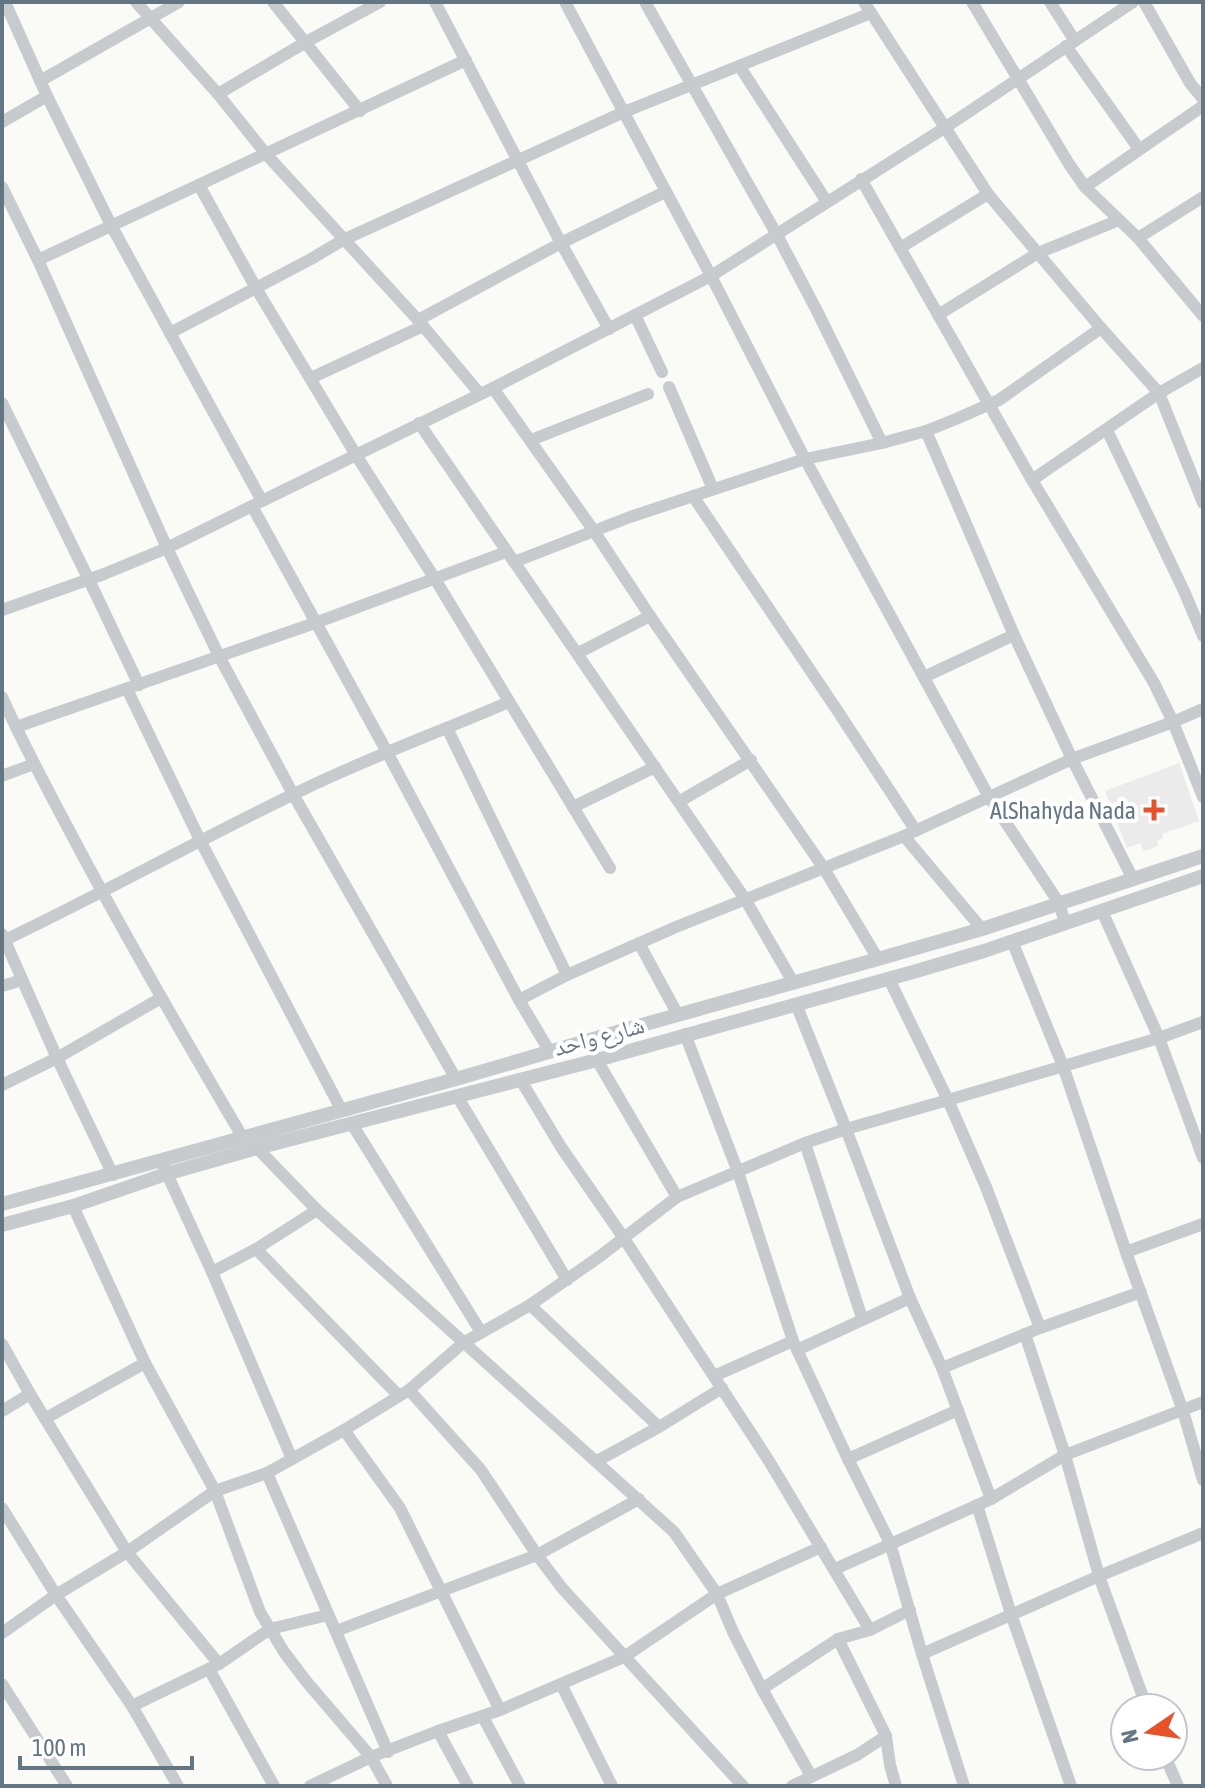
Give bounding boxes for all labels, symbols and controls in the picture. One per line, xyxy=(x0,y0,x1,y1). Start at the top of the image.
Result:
place label: AlShahyda Nada xyxy=(990,797,1136,824)
marker: AlShahyda Nada xyxy=(1143,799,1165,821)
street label: شارع واحد xyxy=(551,1011,648,1063)
north arrow xyxy=(1109,1692,1189,1772)
scale bar xyxy=(20,1720,192,1770)
text: N xyxy=(1115,1727,1144,1746)
text: 100 m xyxy=(32,1734,86,1761)

